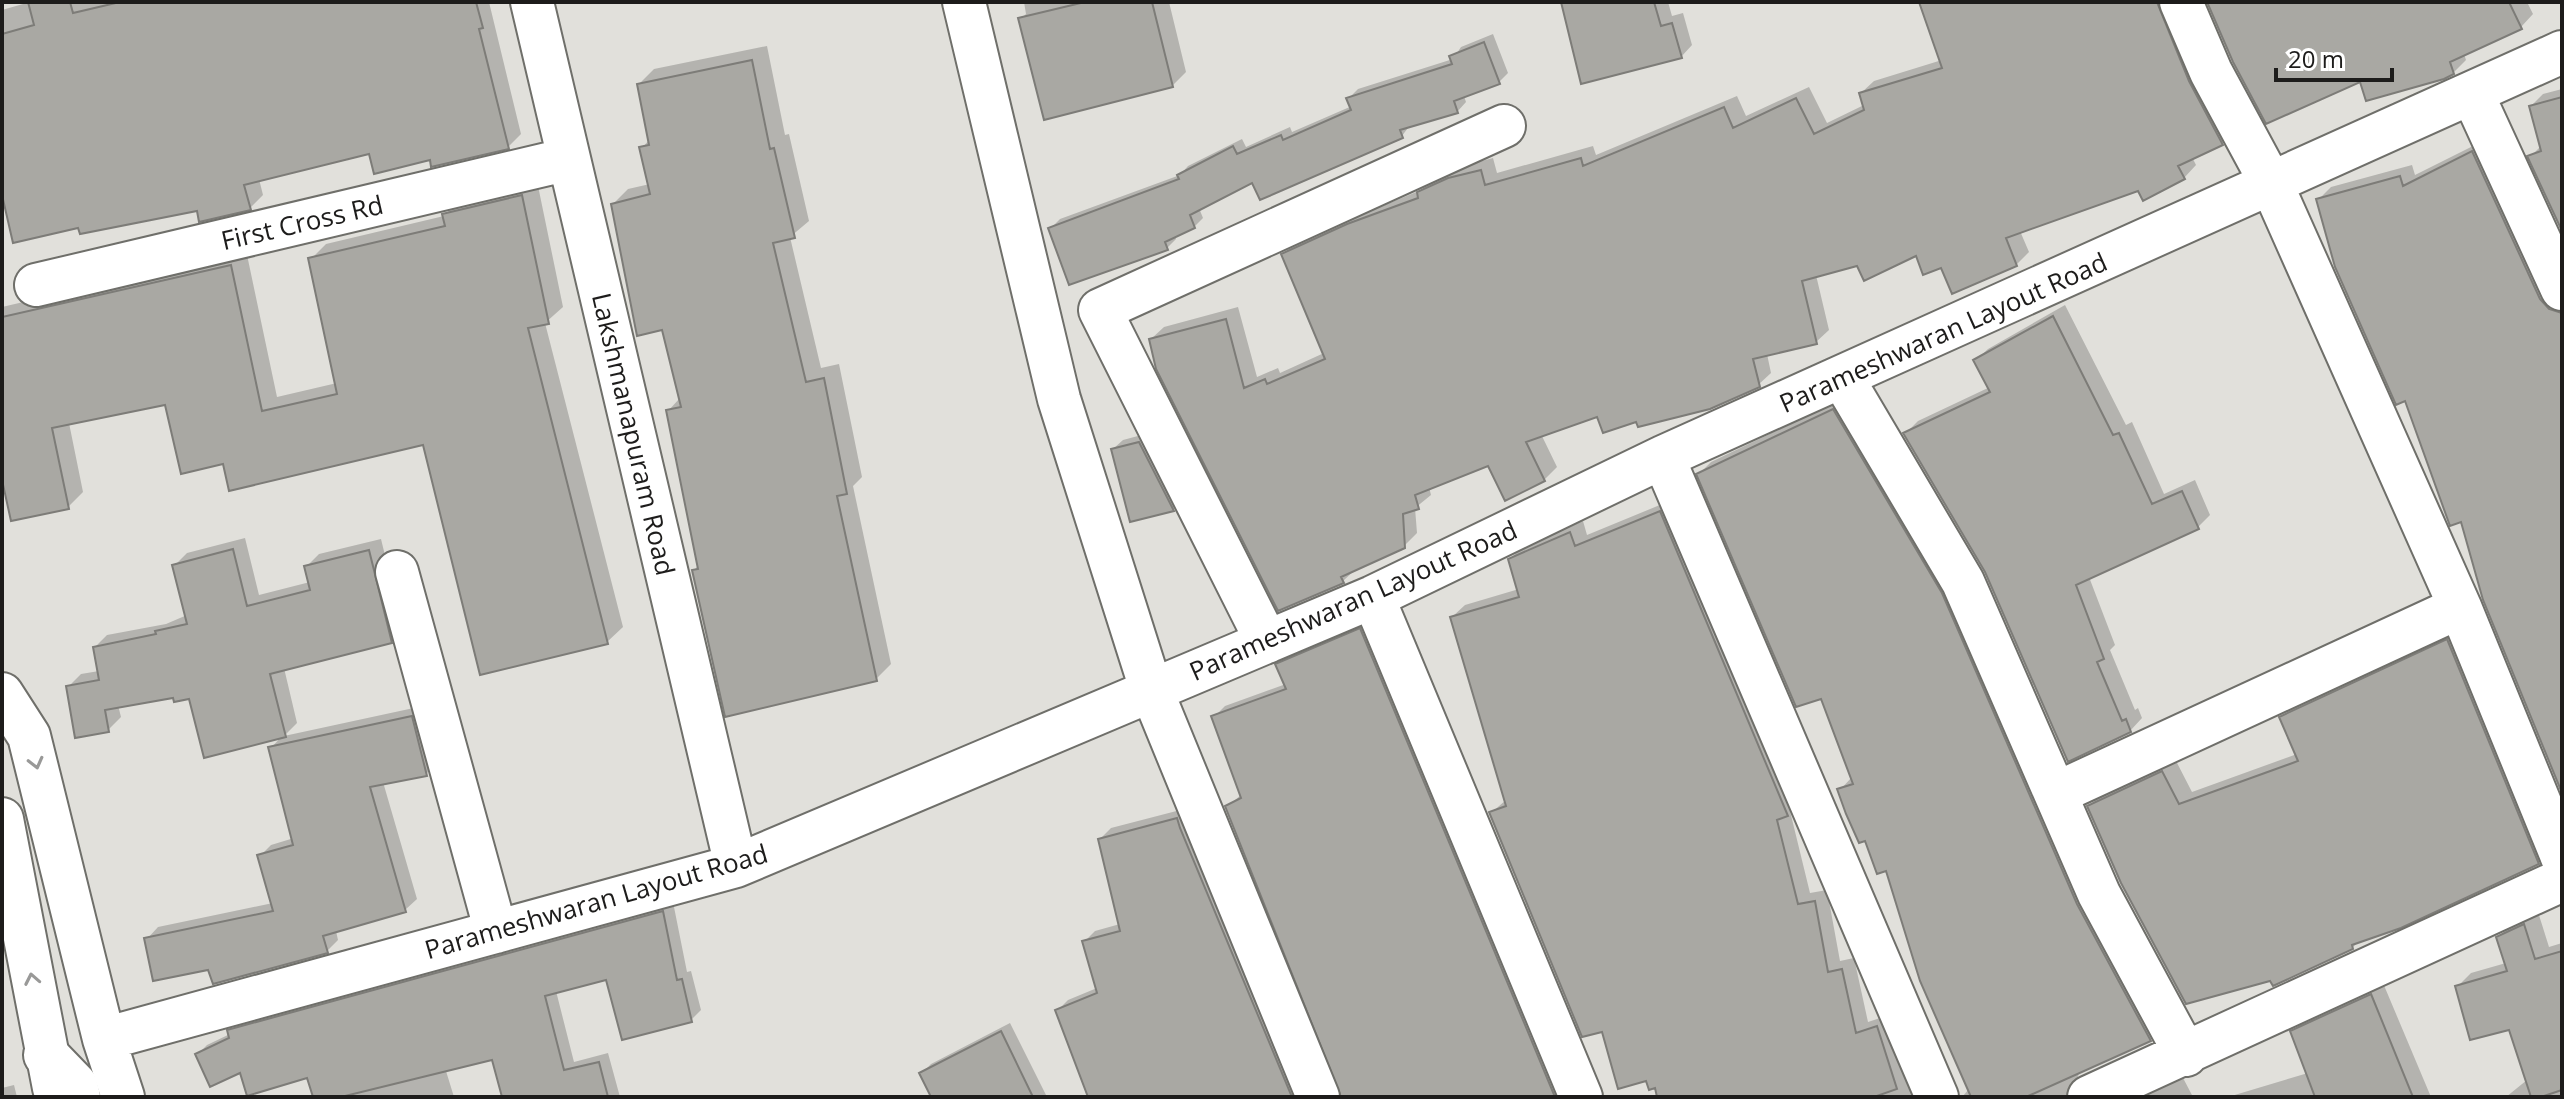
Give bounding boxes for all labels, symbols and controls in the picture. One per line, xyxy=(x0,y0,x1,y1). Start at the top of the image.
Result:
scale bar xyxy=(2276,32,2392,82)
text: 20 m xyxy=(2288,42,2344,75)
street label: First Cross Rd xyxy=(217,186,387,258)
street label: Parameshwaran Layout Road xyxy=(1773,243,2113,421)
street label: Lakshmanapuram Road xyxy=(584,289,684,579)
street label: Parameshwaran Layout Road xyxy=(1183,511,1523,689)
one-way arrow xyxy=(26,756,43,769)
street label: Parameshwaran Layout Road xyxy=(420,835,772,967)
one-way arrow xyxy=(24,972,41,985)

